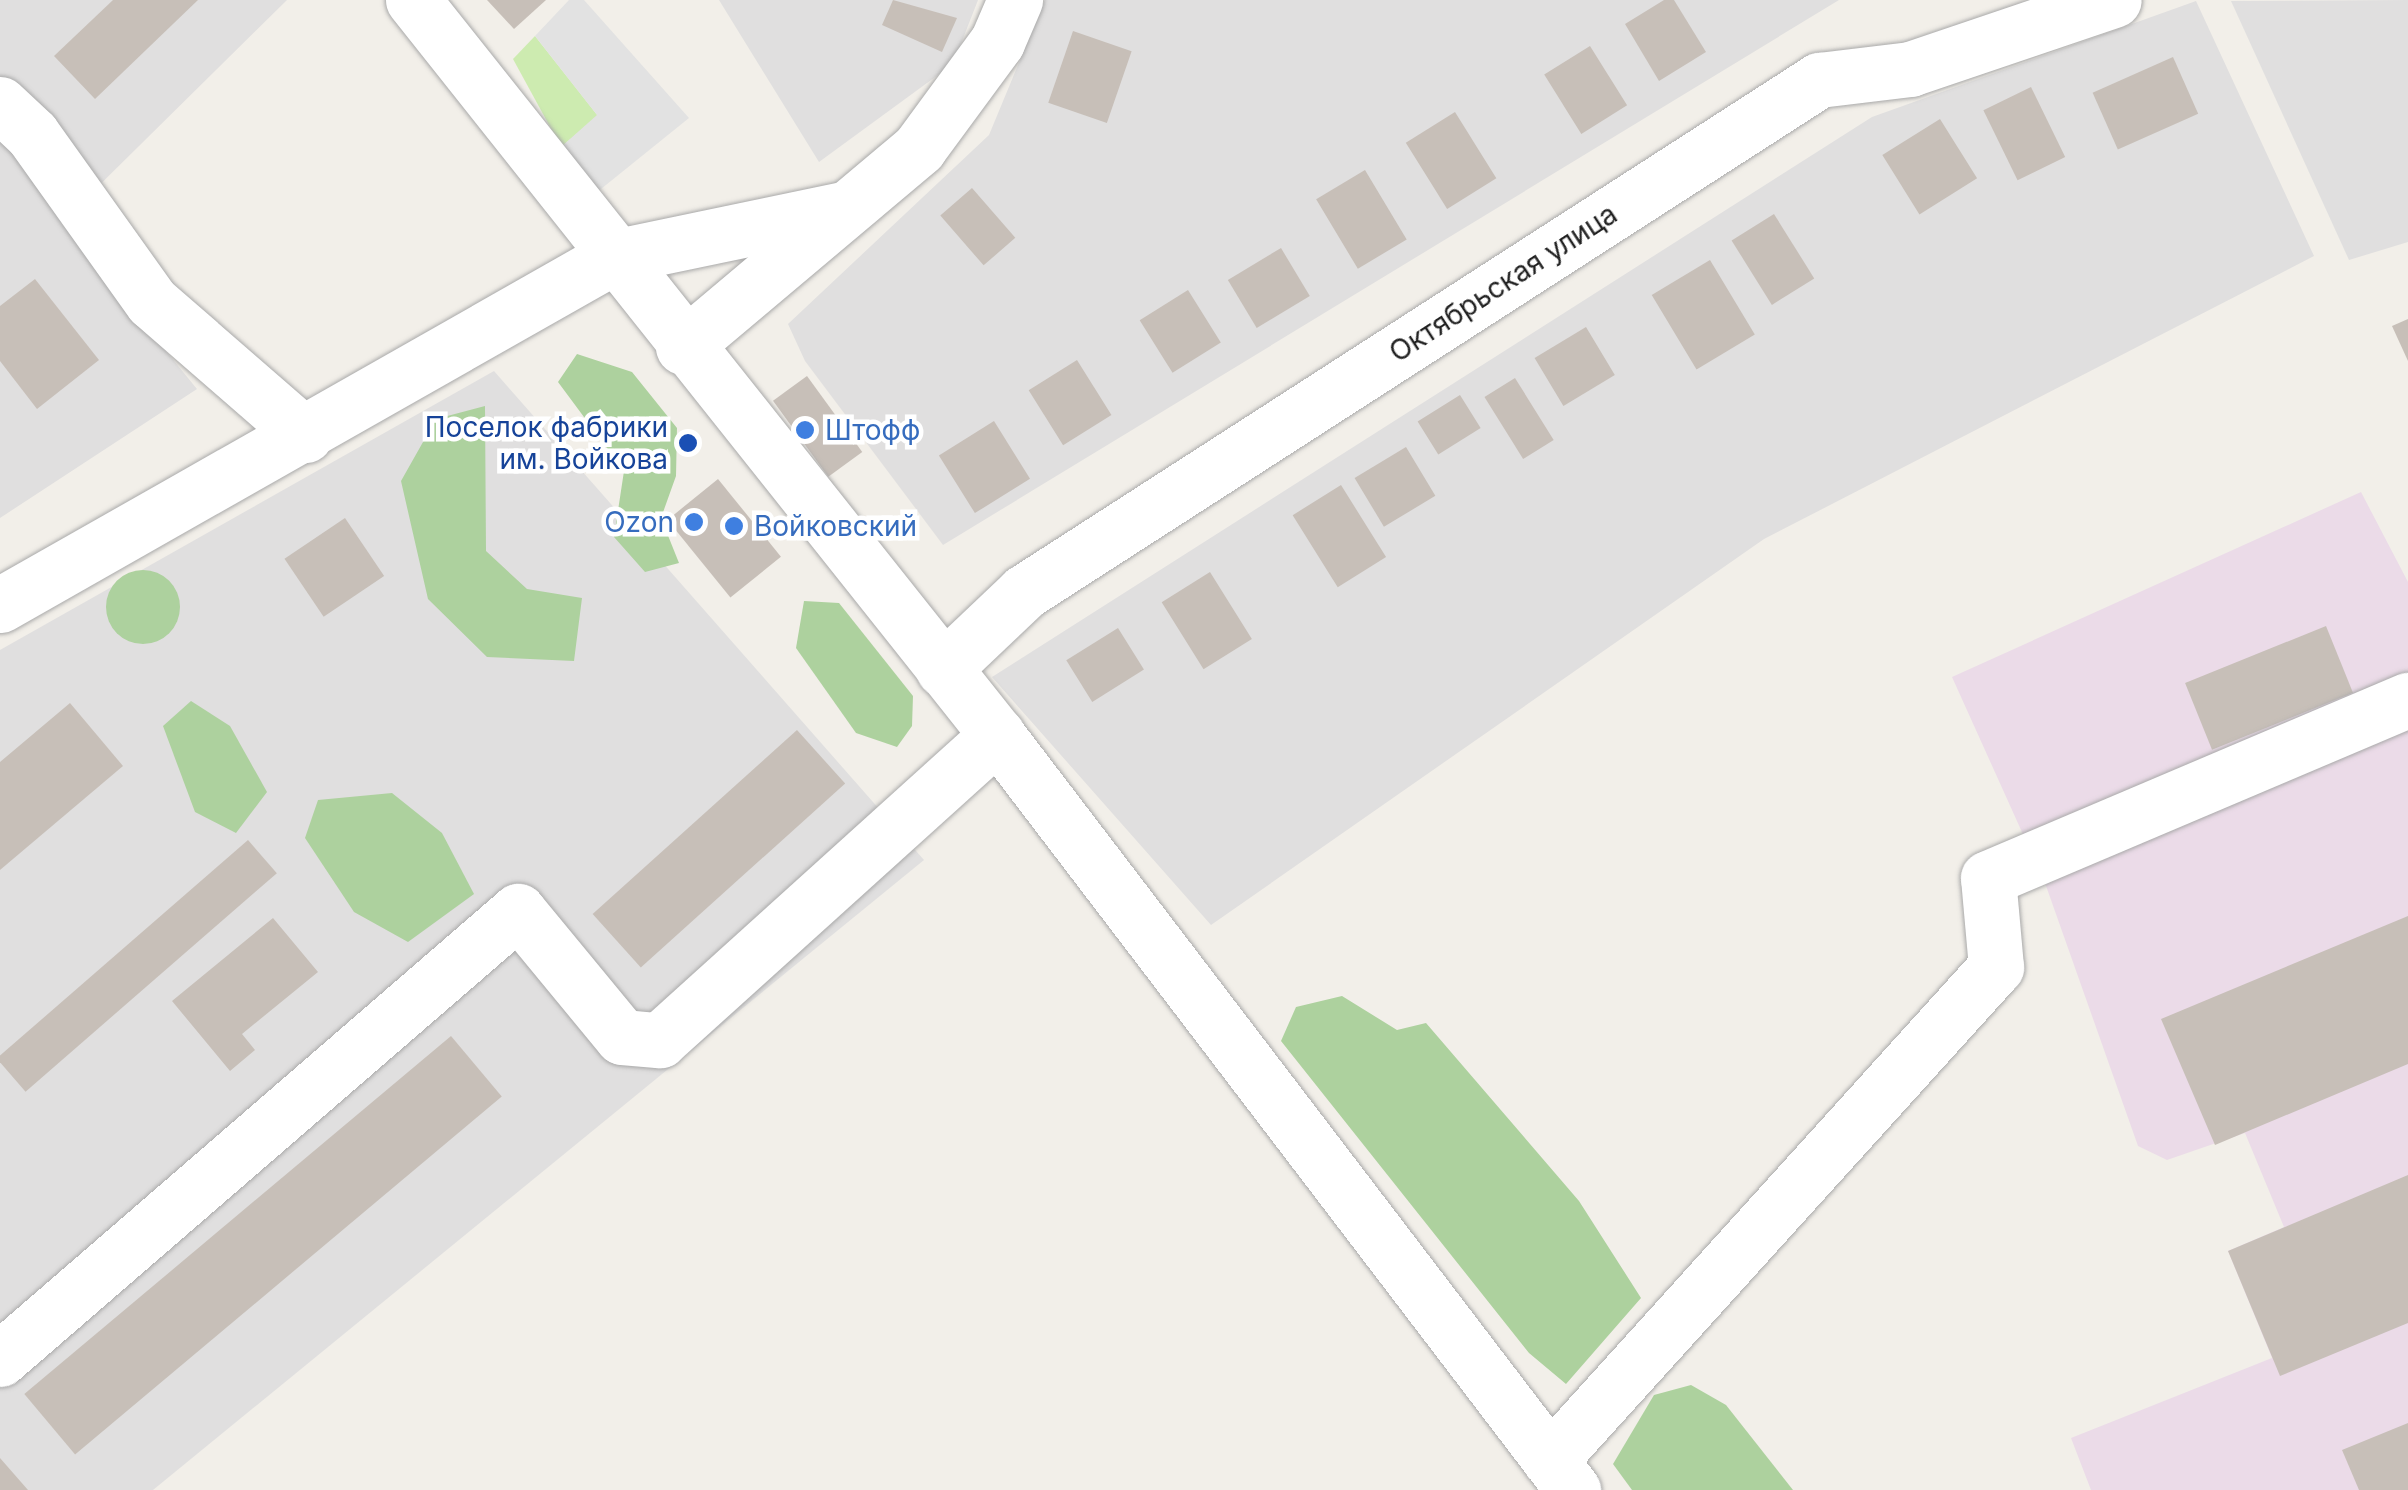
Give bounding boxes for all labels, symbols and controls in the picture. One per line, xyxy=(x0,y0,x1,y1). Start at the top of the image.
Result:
street label: Октябрьская улица xyxy=(1383,197,1623,369)
place label: Поселок фабрики им. Войкова xyxy=(425,410,668,476)
place label: Штофф xyxy=(825,413,920,447)
marker: Штофф xyxy=(794,419,816,441)
marker: Поселок фабрики им. Войкова xyxy=(677,432,699,454)
place label: Ozon xyxy=(604,505,674,539)
place label: Войковский xyxy=(754,509,917,543)
marker: Ozon xyxy=(683,511,705,533)
marker: Войковский xyxy=(723,515,745,537)

